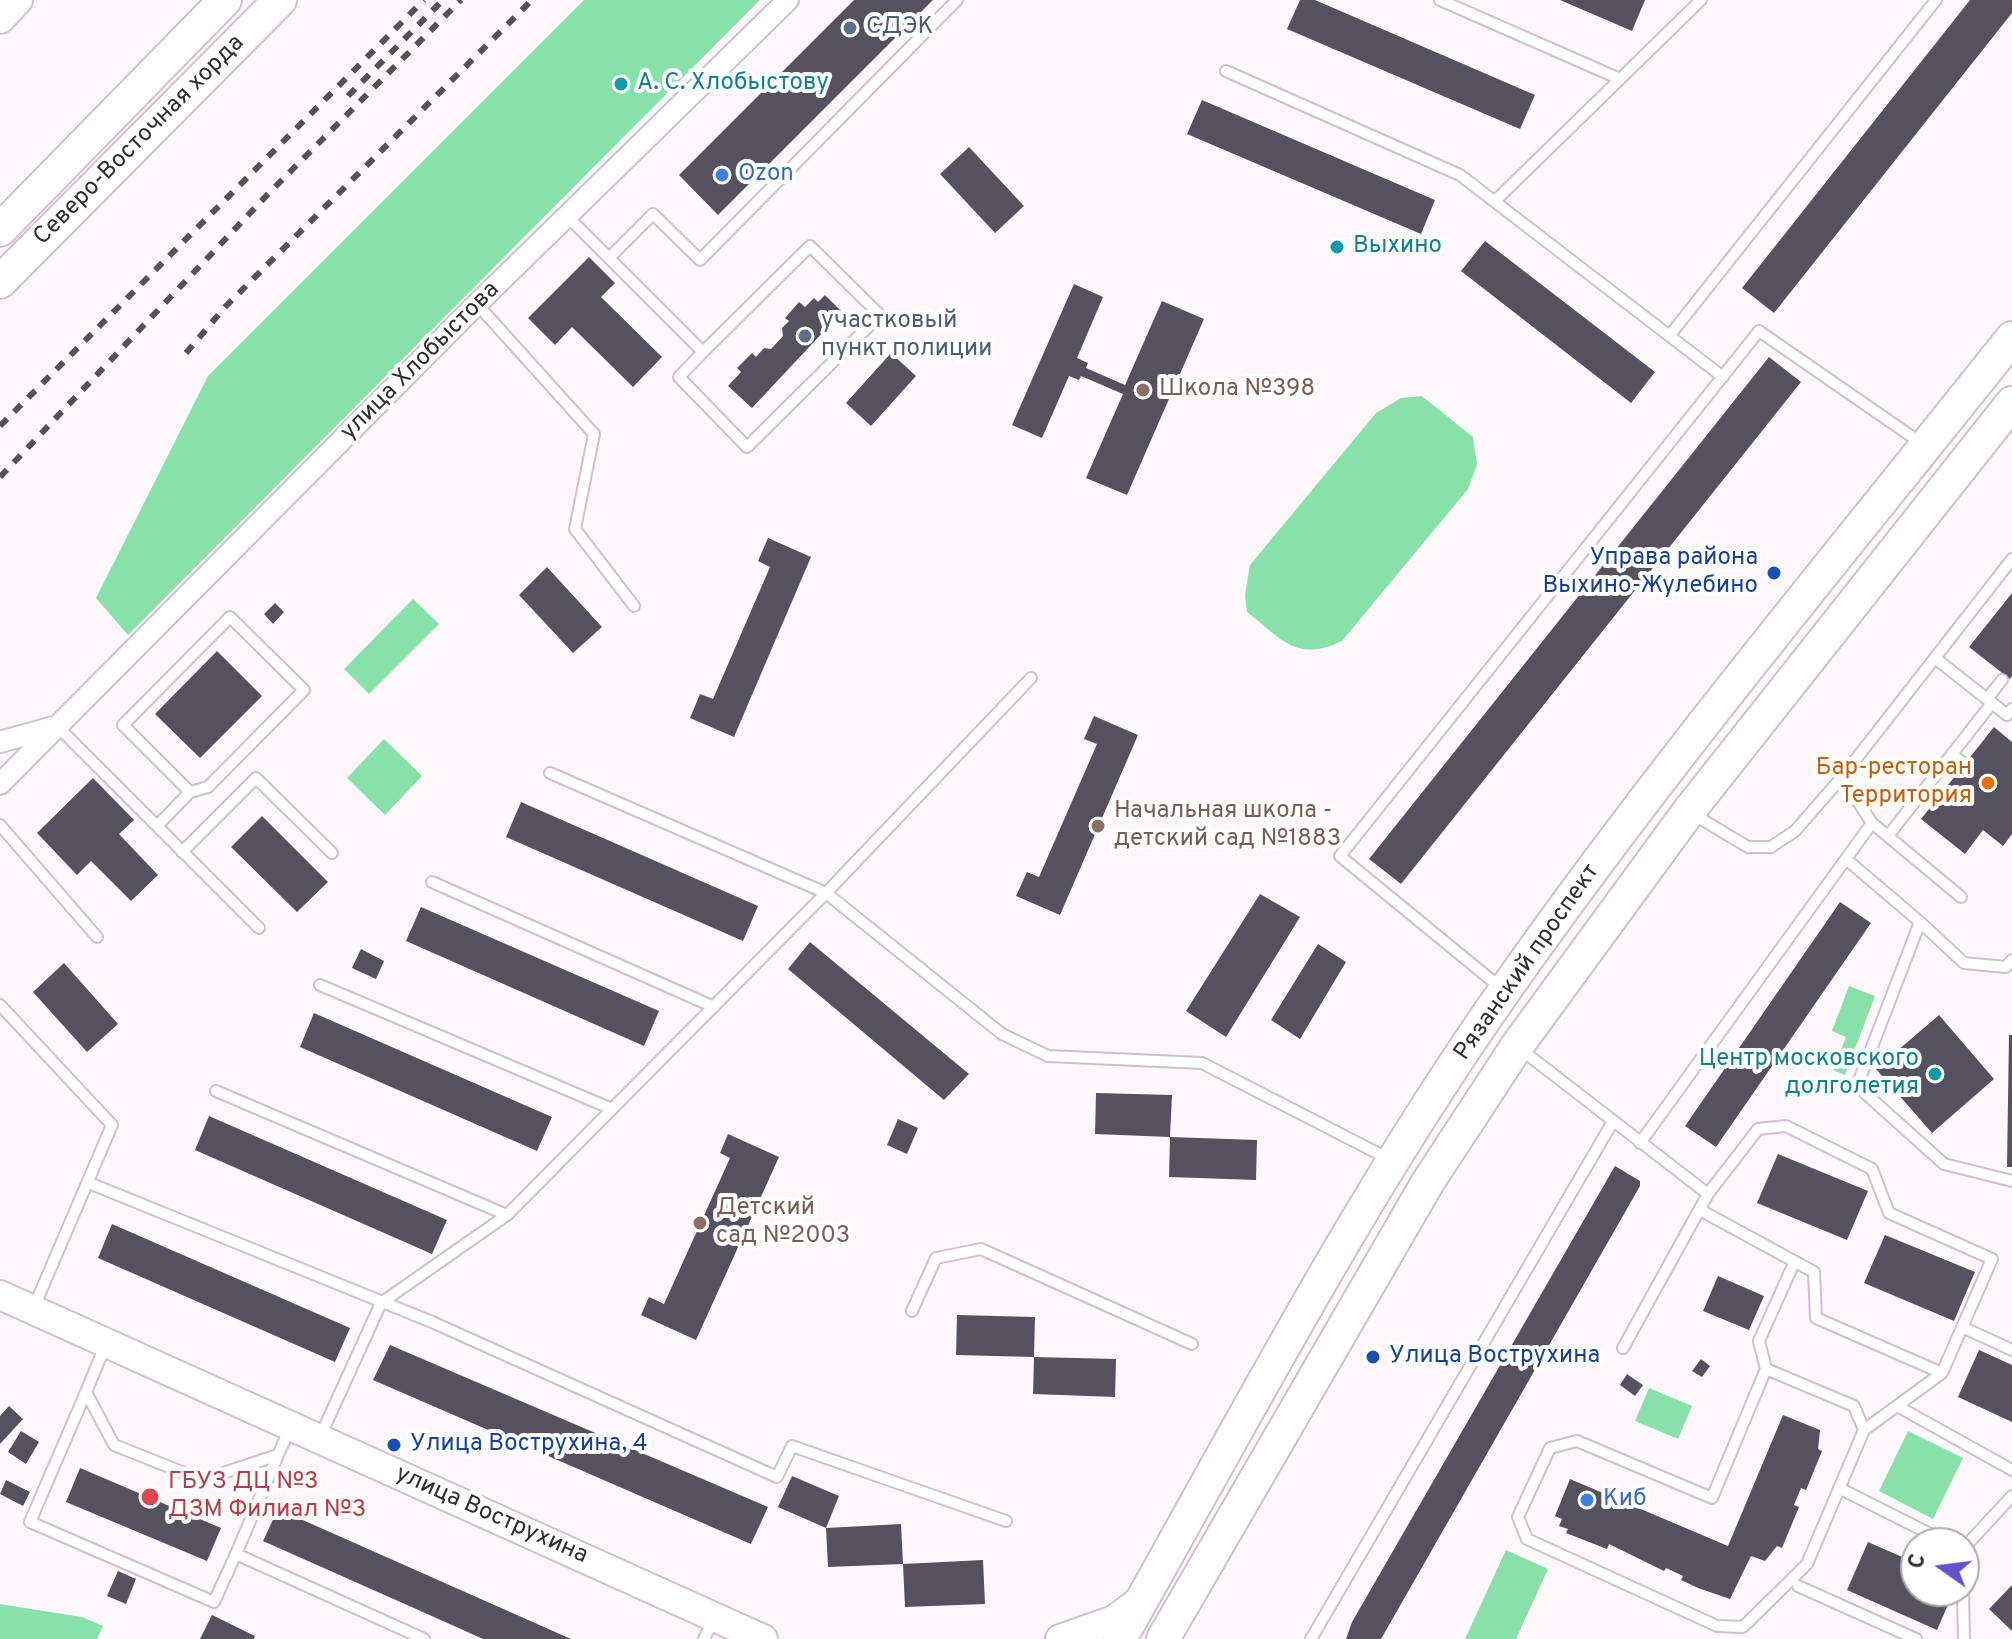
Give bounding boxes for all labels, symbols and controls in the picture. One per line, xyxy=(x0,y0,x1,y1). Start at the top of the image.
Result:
place label: СДЭК xyxy=(866,14,933,42)
marker: СДЭК xyxy=(841,19,859,37)
street label: Северо-Восточная хорда xyxy=(29,30,251,252)
place label: А. С. Хлобыстову xyxy=(637,70,829,98)
marker: А. С. Хлобыстову xyxy=(612,75,630,93)
place label: Ozon xyxy=(738,161,794,189)
marker: Ozon xyxy=(713,166,731,184)
place label: Выхино xyxy=(1353,233,1442,261)
marker: Выхино xyxy=(1328,238,1346,256)
street label: улица Хлобыстова xyxy=(336,277,506,447)
place label: участковый пункт полиции xyxy=(821,308,992,364)
marker: участковый пункт полиции xyxy=(796,327,814,345)
place label: Школа №398 xyxy=(1159,376,1315,404)
marker: Школа №398 xyxy=(1134,381,1152,399)
place label: Управа района Выхино-Жулебино xyxy=(1543,545,1758,601)
marker: Управа района Выхино-Жулебино xyxy=(1765,564,1783,582)
place label: Бар-ресторан Территория xyxy=(1816,755,1972,811)
marker: Бар-ресторан Территория xyxy=(1979,774,1997,792)
place label: Начальная школа - детский сад №1883 xyxy=(1114,798,1341,854)
marker: Начальная школа - детский сад №1883 xyxy=(1089,817,1107,835)
street label: Рязанский проспект xyxy=(1449,859,1607,1067)
place label: Центр московского долголетия xyxy=(1699,1046,1919,1102)
marker: Центр московского долголетия xyxy=(1926,1065,1944,1083)
place label: Детский сад №2003 xyxy=(716,1195,850,1251)
marker: Детский сад №2003 xyxy=(691,1214,709,1232)
place label: Улица Вострухина xyxy=(1389,1343,1600,1371)
marker: Улица Вострухина xyxy=(1364,1348,1382,1366)
place label: Улица Вострухина, 4 xyxy=(410,1431,648,1459)
marker: Улица Вострухина, 4 xyxy=(385,1436,403,1454)
street label: улица Вострухина xyxy=(390,1461,592,1571)
place label: ГБУЗ ДЦ №3 ДЗМ Филиал №3 xyxy=(168,1469,366,1525)
marker: ГБУЗ ДЦ №3 ДЗМ Филиал №3 xyxy=(139,1486,161,1508)
place label: Киб xyxy=(1603,1486,1647,1514)
marker: Киб xyxy=(1578,1491,1596,1509)
north arrow xyxy=(1900,1527,1980,1607)
text: С xyxy=(1903,1551,1933,1572)

